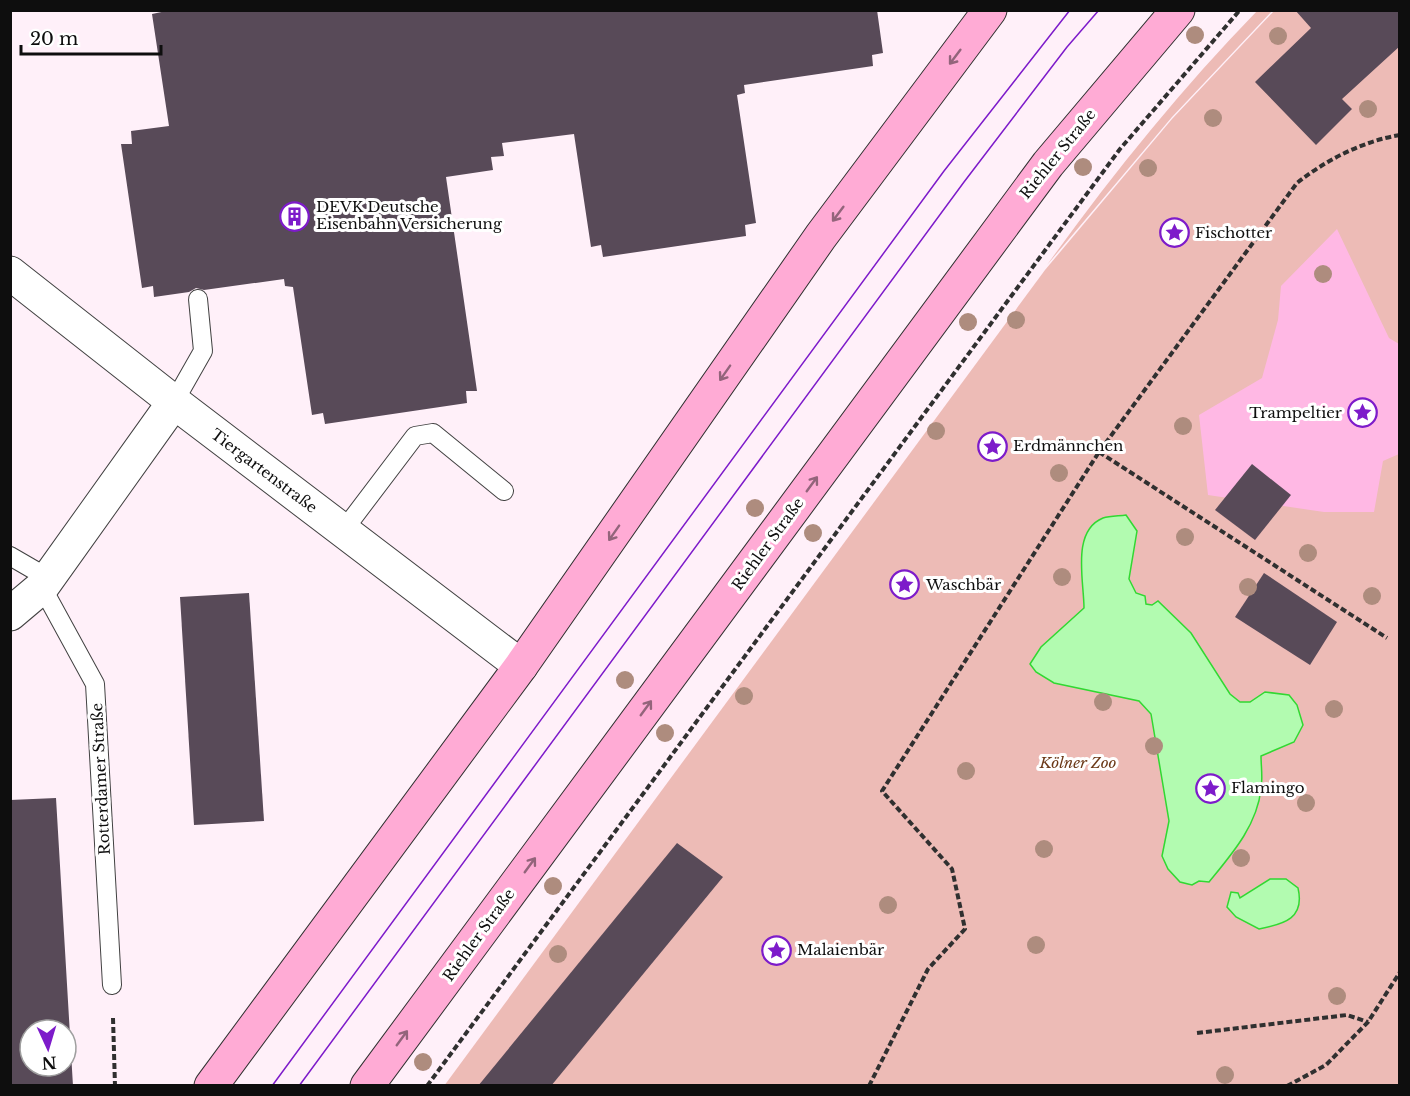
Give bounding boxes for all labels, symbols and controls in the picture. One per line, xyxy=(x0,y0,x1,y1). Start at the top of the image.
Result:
scale bar xyxy=(21,18,160,56)
text: 20 m xyxy=(30,28,78,50)
one-way arrow xyxy=(948,49,961,65)
street label: Riehler Straße xyxy=(1016,105,1100,202)
place label: DEVK Deutsche Eisenbahn Versicherung xyxy=(316,197,503,233)
building icon: DEVK Deutsche Eisenbahn Versicherung xyxy=(279,200,311,232)
one-way arrow xyxy=(831,205,844,221)
place icon: Fischotter xyxy=(1158,217,1190,249)
place label: Fischotter xyxy=(1195,223,1273,242)
one-way arrow xyxy=(719,364,731,381)
place icon: Trampeltier xyxy=(1347,397,1379,429)
place label: Trampeltier xyxy=(1249,403,1343,422)
street label: Tiergartenstraße xyxy=(207,424,321,517)
place icon: Erdmännchen xyxy=(976,430,1008,462)
place label: Erdmännchen xyxy=(1013,436,1123,455)
one-way arrow xyxy=(806,476,818,492)
street label: Riehler Straße xyxy=(728,494,808,594)
one-way arrow xyxy=(608,524,620,540)
place icon: Waschbär xyxy=(889,569,921,601)
place label: Waschbär xyxy=(925,575,1002,594)
one-way arrow xyxy=(640,700,653,716)
street label: Rotterdamer Straße xyxy=(87,703,114,856)
park label: Kölner Zoo xyxy=(1039,753,1117,772)
place icon: Flamingo xyxy=(1194,772,1226,804)
place label: Flamingo xyxy=(1231,778,1305,797)
one-way arrow xyxy=(524,857,537,873)
street label: Riehler Straße xyxy=(439,885,519,985)
place icon: Malaienbär xyxy=(760,934,792,966)
place label: Malaienbär xyxy=(797,940,885,959)
north arrow xyxy=(18,1018,78,1078)
one-way arrow xyxy=(396,1031,408,1047)
text: N xyxy=(41,1052,57,1073)

